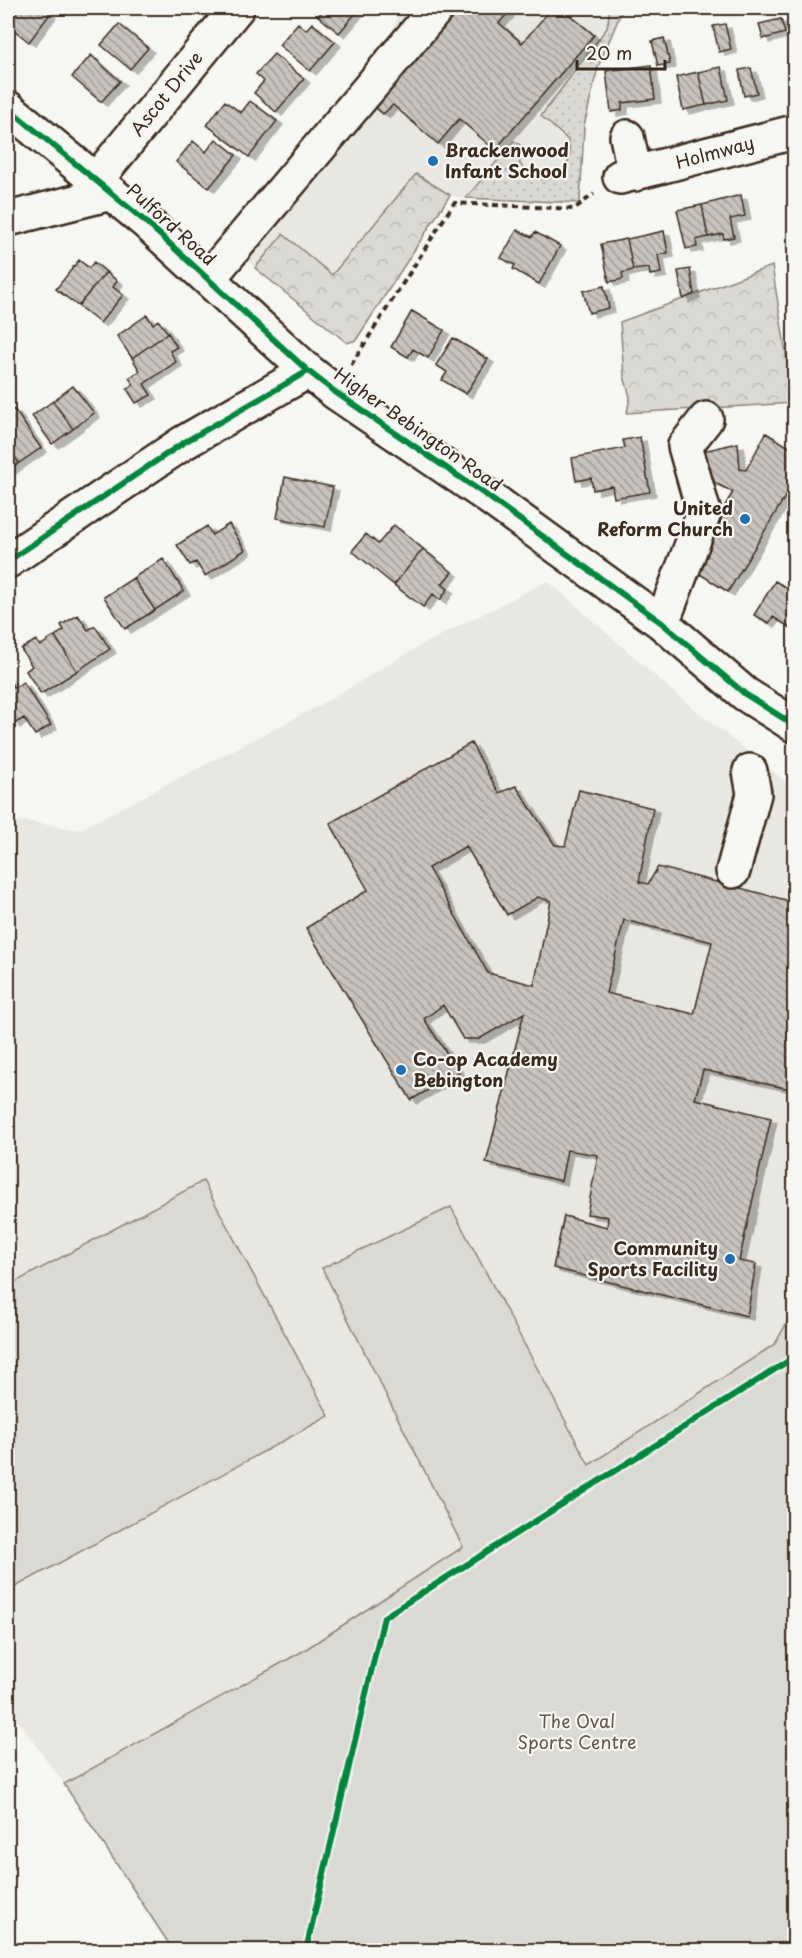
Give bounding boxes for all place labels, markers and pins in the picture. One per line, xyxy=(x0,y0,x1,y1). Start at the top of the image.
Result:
place label: Brackenwood Infant School xyxy=(445,136,569,184)
marker: Brackenwood Infant School xyxy=(426,154,440,168)
place label: United Reform Church xyxy=(597,494,733,542)
marker: United Reform Church xyxy=(738,512,752,526)
place label: Co-op Academy Bebington xyxy=(413,1045,558,1093)
marker: Co-op Academy Bebington xyxy=(394,1063,408,1077)
place label: Community Sports Facility xyxy=(587,1234,718,1282)
marker: Community Sports Facility xyxy=(723,1252,737,1266)

